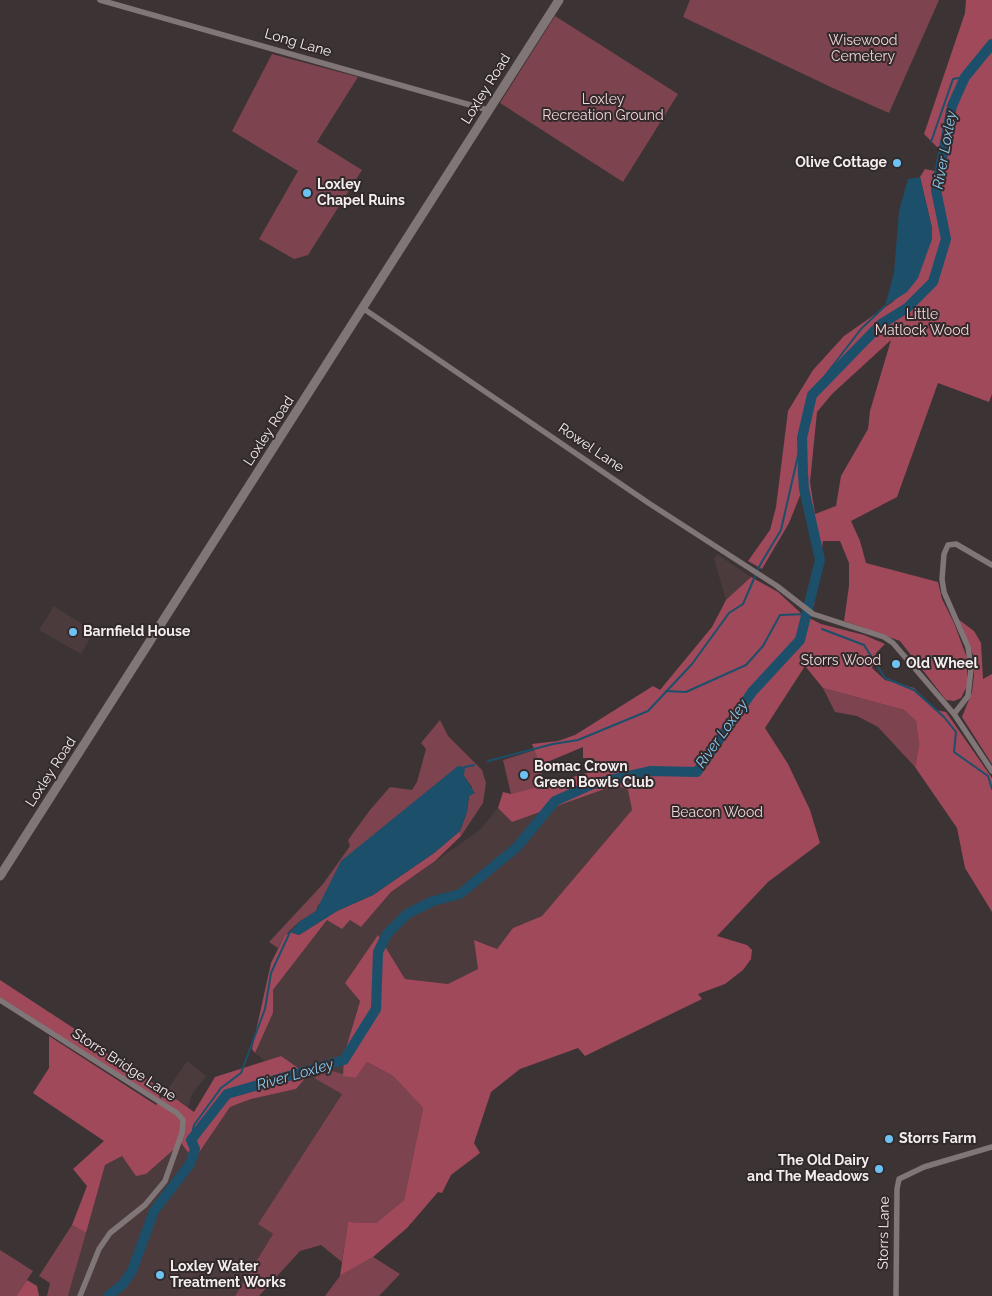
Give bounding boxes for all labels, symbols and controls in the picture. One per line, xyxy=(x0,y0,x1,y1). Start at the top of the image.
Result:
street label: Long Lane xyxy=(263,25,333,61)
park label: Wisewood Cemetery xyxy=(829,33,897,65)
street label: Loxley Road xyxy=(458,51,514,127)
park label: Loxley Recreation Ground xyxy=(542,92,664,124)
water label: River Loxley xyxy=(929,109,961,191)
place label: Olive Cottage xyxy=(795,155,887,171)
marker: Olive Cottage xyxy=(891,157,903,169)
place label: Loxley Chapel Ruins xyxy=(317,177,405,210)
marker: Loxley Chapel Ruins xyxy=(301,187,313,199)
park label: Little Matlock Wood xyxy=(875,307,969,340)
street label: Loxley Road xyxy=(240,393,298,469)
street label: Rowel Lane xyxy=(555,420,627,476)
place label: Barnfield House xyxy=(83,624,190,640)
marker: Barnfield House xyxy=(67,626,79,638)
park label: Storrs Wood xyxy=(801,653,881,669)
place label: Old Wheel xyxy=(906,656,978,672)
marker: Old Wheel xyxy=(890,658,902,670)
water label: River Loxley xyxy=(692,696,752,772)
street label: Loxley Road xyxy=(22,734,80,810)
place label: Bomac Crown Green Bowls Club xyxy=(534,759,654,792)
marker: Bomac Crown Green Bowls Club xyxy=(518,769,530,781)
park label: Beacon Wood xyxy=(671,805,763,821)
street label: Storrs Bridge Lane xyxy=(69,1025,179,1105)
water label: River Loxley xyxy=(254,1055,336,1095)
place label: Storrs Farm xyxy=(899,1131,976,1147)
marker: Storrs Farm xyxy=(883,1133,895,1145)
place label: The Old Dairy and The Meadows xyxy=(747,1153,869,1186)
marker: The Old Dairy and The Meadows xyxy=(873,1163,885,1175)
street label: Storrs Lane xyxy=(875,1196,893,1270)
place label: Loxley Water Treatment Works xyxy=(170,1259,286,1292)
marker: Loxley Water Treatment Works xyxy=(154,1269,166,1281)

